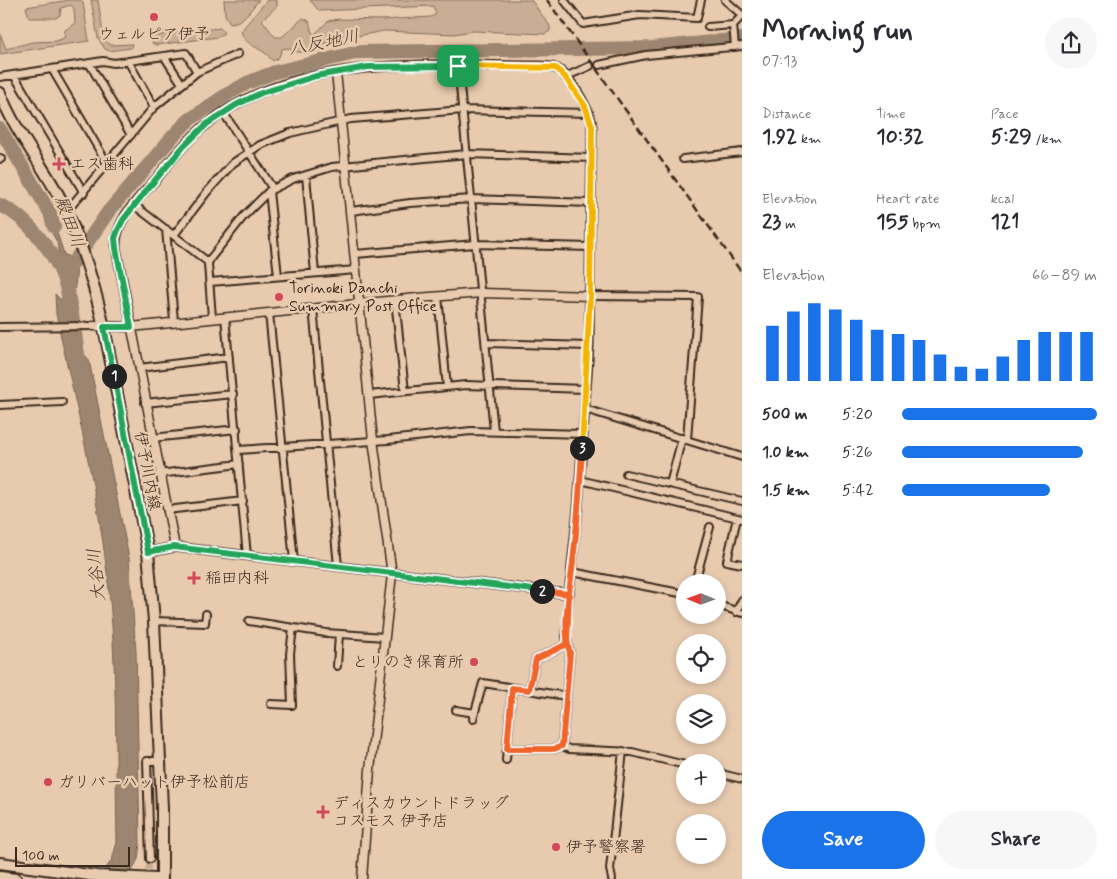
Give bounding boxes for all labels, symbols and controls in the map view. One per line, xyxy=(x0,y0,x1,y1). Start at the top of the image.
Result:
marker: ウェルピア伊予 xyxy=(148,11,160,23)
text: Morning run xyxy=(762,13,913,50)
button: share xyxy=(1045,17,1097,69)
place label: ウェルピア伊予 xyxy=(98,24,210,45)
water label: 八反地川 xyxy=(286,24,362,62)
pin xyxy=(437,45,479,87)
text: 07:13 xyxy=(762,51,797,72)
icon: arrive xyxy=(444,52,472,80)
text: Distance xyxy=(762,105,811,123)
text: Time xyxy=(876,105,906,123)
text: Pace xyxy=(991,105,1019,123)
text: 1.92 xyxy=(762,123,797,151)
text: 10:32 xyxy=(876,123,924,151)
text: 5:29 xyxy=(991,123,1032,151)
text: km xyxy=(797,130,821,148)
text: /km xyxy=(1032,130,1062,148)
place label: エス歯科 xyxy=(70,154,134,175)
marker: エス歯科 xyxy=(52,157,66,171)
text: Elevation xyxy=(762,190,817,208)
text: Heart rate xyxy=(876,190,939,208)
text: kcal xyxy=(991,190,1014,208)
water label: 殿田川 xyxy=(48,193,90,251)
text: 23 xyxy=(762,208,781,236)
text: 155 xyxy=(876,208,909,236)
text: 121 xyxy=(991,208,1019,236)
text: m xyxy=(781,215,796,233)
text: bpm xyxy=(909,215,941,233)
text: Elevation xyxy=(762,265,825,286)
text: 66–89 m xyxy=(1032,265,1097,286)
place label: Torinoki Danchi Summary Post Office xyxy=(289,278,437,317)
marker: Torinoki Danchi Summary Post Office xyxy=(273,291,285,303)
pin: 1 xyxy=(102,364,126,388)
text: 1 xyxy=(111,367,118,385)
text: 500 m xyxy=(762,404,807,425)
text: 5:20 xyxy=(842,404,873,425)
street label: 伊予川内線 xyxy=(129,430,165,512)
pin: 3 xyxy=(570,436,594,460)
text: 3 xyxy=(579,439,586,457)
text: 1.0 km xyxy=(762,442,809,463)
text: 5:26 xyxy=(842,442,873,463)
text: 1.5 km xyxy=(762,480,810,501)
text: 5:42 xyxy=(842,480,874,501)
water label: 大谷川 xyxy=(82,547,112,603)
place label: 稲田内科 xyxy=(205,568,269,589)
marker: 稲田内科 xyxy=(187,571,201,585)
north arrow xyxy=(676,574,726,624)
map controls xyxy=(676,574,726,864)
pin: 2 xyxy=(530,578,554,604)
text: 2 xyxy=(539,582,546,600)
button: locate xyxy=(676,634,726,684)
place label: とりのき保育所 xyxy=(352,652,464,673)
marker: とりのき保育所 xyxy=(468,656,480,668)
button: layers xyxy=(676,694,726,744)
button: + xyxy=(676,754,726,804)
place label: ガリバーハット伊予松前店 xyxy=(58,772,250,793)
marker: ガリバーハット伊予松前店 xyxy=(42,776,54,788)
place label: ディスカウントドラッグ コスモス 伊予店 xyxy=(333,793,509,832)
marker: ディスカウントドラッグ コスモス 伊予店 xyxy=(317,806,329,818)
button: Save xyxy=(762,811,925,869)
button: Share xyxy=(935,811,1097,869)
button: − xyxy=(676,814,726,864)
place label: 伊予警察署 xyxy=(566,837,646,858)
marker: 伊予警察署 xyxy=(550,841,562,853)
scale bar xyxy=(15,844,130,867)
text: 100 m xyxy=(22,847,60,865)

